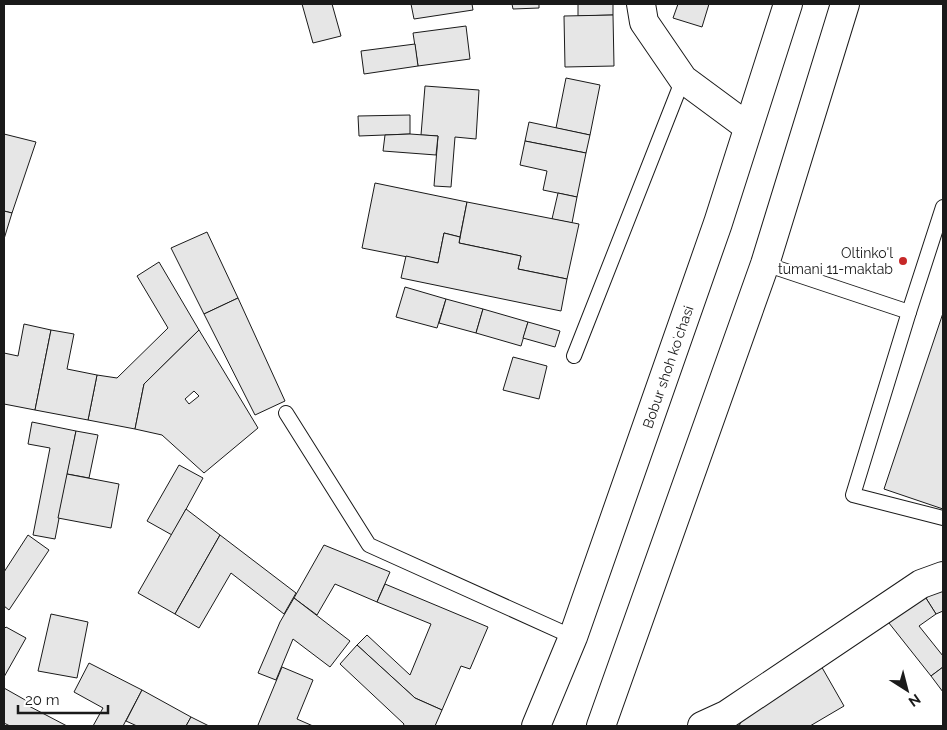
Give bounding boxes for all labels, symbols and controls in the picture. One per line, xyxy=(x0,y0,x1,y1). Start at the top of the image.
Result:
place label: Oltinko'l tumani 11-maktab xyxy=(778,245,893,277)
marker: Oltinko'l tumani 11-maktab xyxy=(897,255,909,267)
street label: Bobur shoh koʻchasi xyxy=(640,304,696,430)
north arrow xyxy=(882,665,932,715)
scale bar xyxy=(18,682,108,714)
text: 20 m xyxy=(25,691,60,709)
text: N xyxy=(906,691,924,710)

